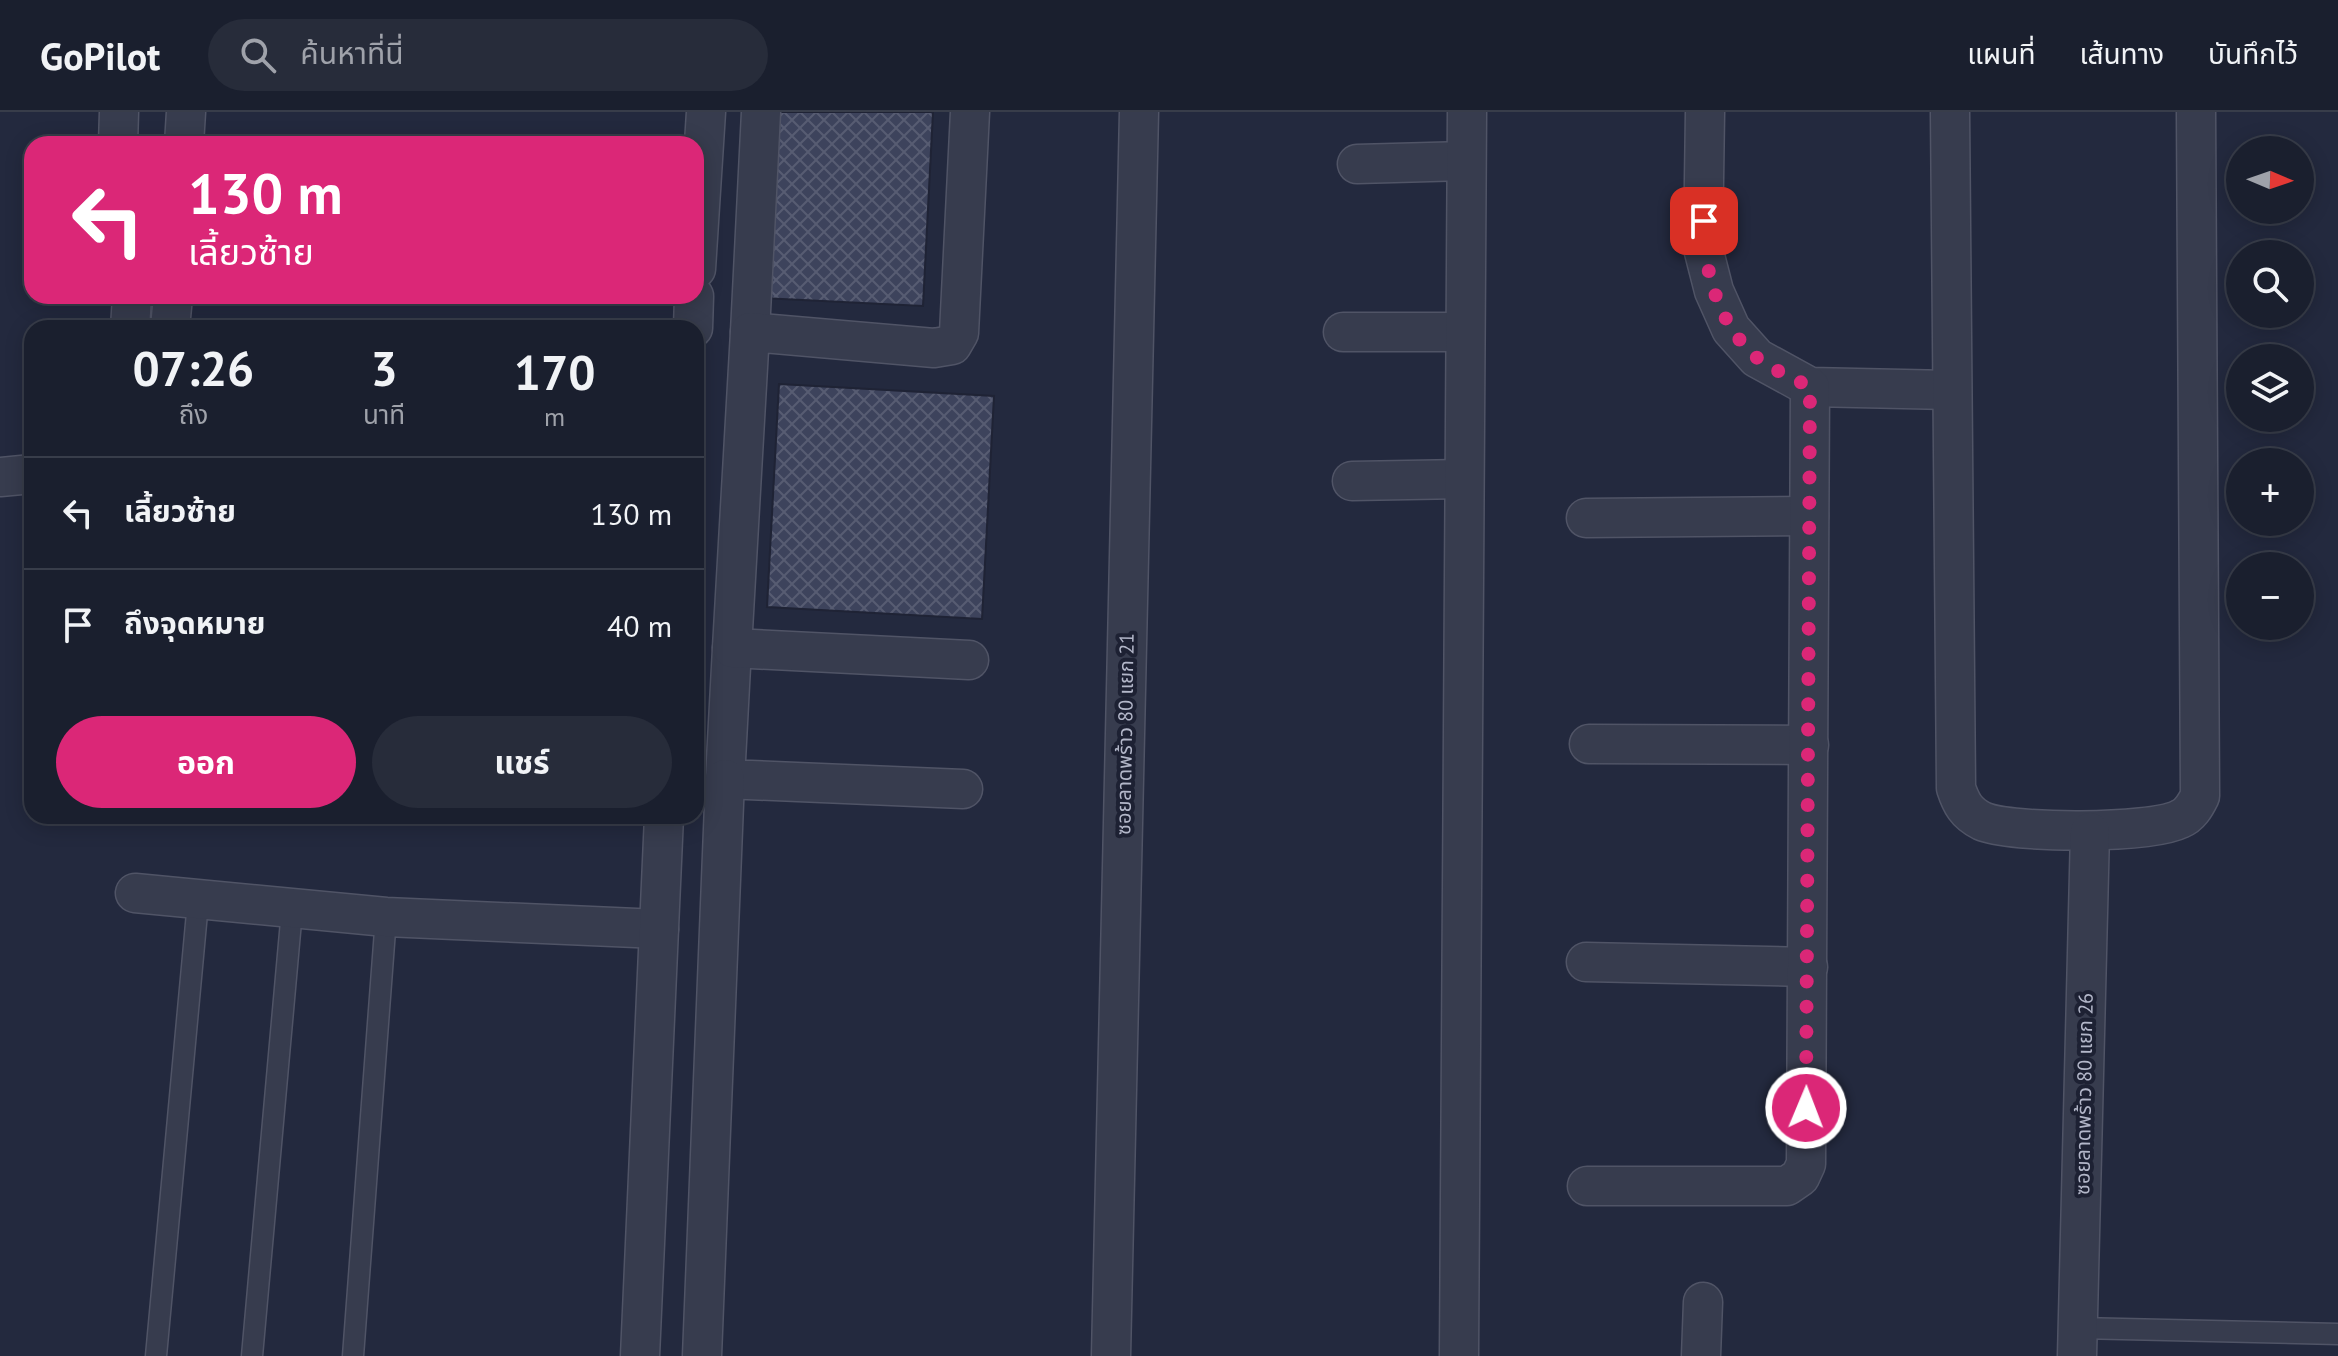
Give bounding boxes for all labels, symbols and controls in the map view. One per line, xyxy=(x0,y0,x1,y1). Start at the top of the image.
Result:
search box xyxy=(208,19,768,91)
text: GoPilot xyxy=(40,31,160,80)
icon: search xyxy=(236,33,280,77)
text: ค้นหาที่นี่ xyxy=(300,33,404,72)
text: แผนที่ xyxy=(1967,35,2035,72)
text: เส้นทาง xyxy=(2079,35,2164,72)
text: บันทึกไว้ xyxy=(2208,35,2298,72)
north arrow xyxy=(2226,136,2314,224)
map controls xyxy=(2226,136,2314,640)
text: 130 m xyxy=(188,157,343,229)
icon: left xyxy=(56,168,160,272)
pin xyxy=(1670,187,1738,255)
icon: arrive xyxy=(1682,199,1726,243)
text: เลี้ยวซ้าย xyxy=(188,228,314,275)
button: search xyxy=(2226,240,2314,328)
text: 07:26 xyxy=(133,337,254,399)
text: 3 xyxy=(370,337,398,399)
text: 170 xyxy=(514,341,595,403)
button: layers xyxy=(2226,344,2314,432)
text: ถึง xyxy=(179,398,208,431)
text: นาที xyxy=(363,398,405,431)
text: m xyxy=(544,400,565,433)
button: + xyxy=(2226,448,2314,536)
icon: left xyxy=(56,491,100,535)
text: เลี้ยวซ้าย xyxy=(124,491,236,530)
text: 130 m xyxy=(591,494,672,533)
button: − xyxy=(2226,552,2314,640)
icon: arrive xyxy=(56,603,100,647)
text: ถึงจุดหมาย xyxy=(124,603,265,642)
text: 40 m xyxy=(607,606,672,645)
street label: ซอยลาดพร้าว 80 แยก 21 xyxy=(1110,633,1140,835)
button: ออก xyxy=(56,716,356,808)
button: แชร์ xyxy=(372,716,672,808)
street label: ซอยลาดพร้าว 80 แยก 26 xyxy=(2069,993,2099,1195)
position arrow xyxy=(1764,1066,1848,1150)

